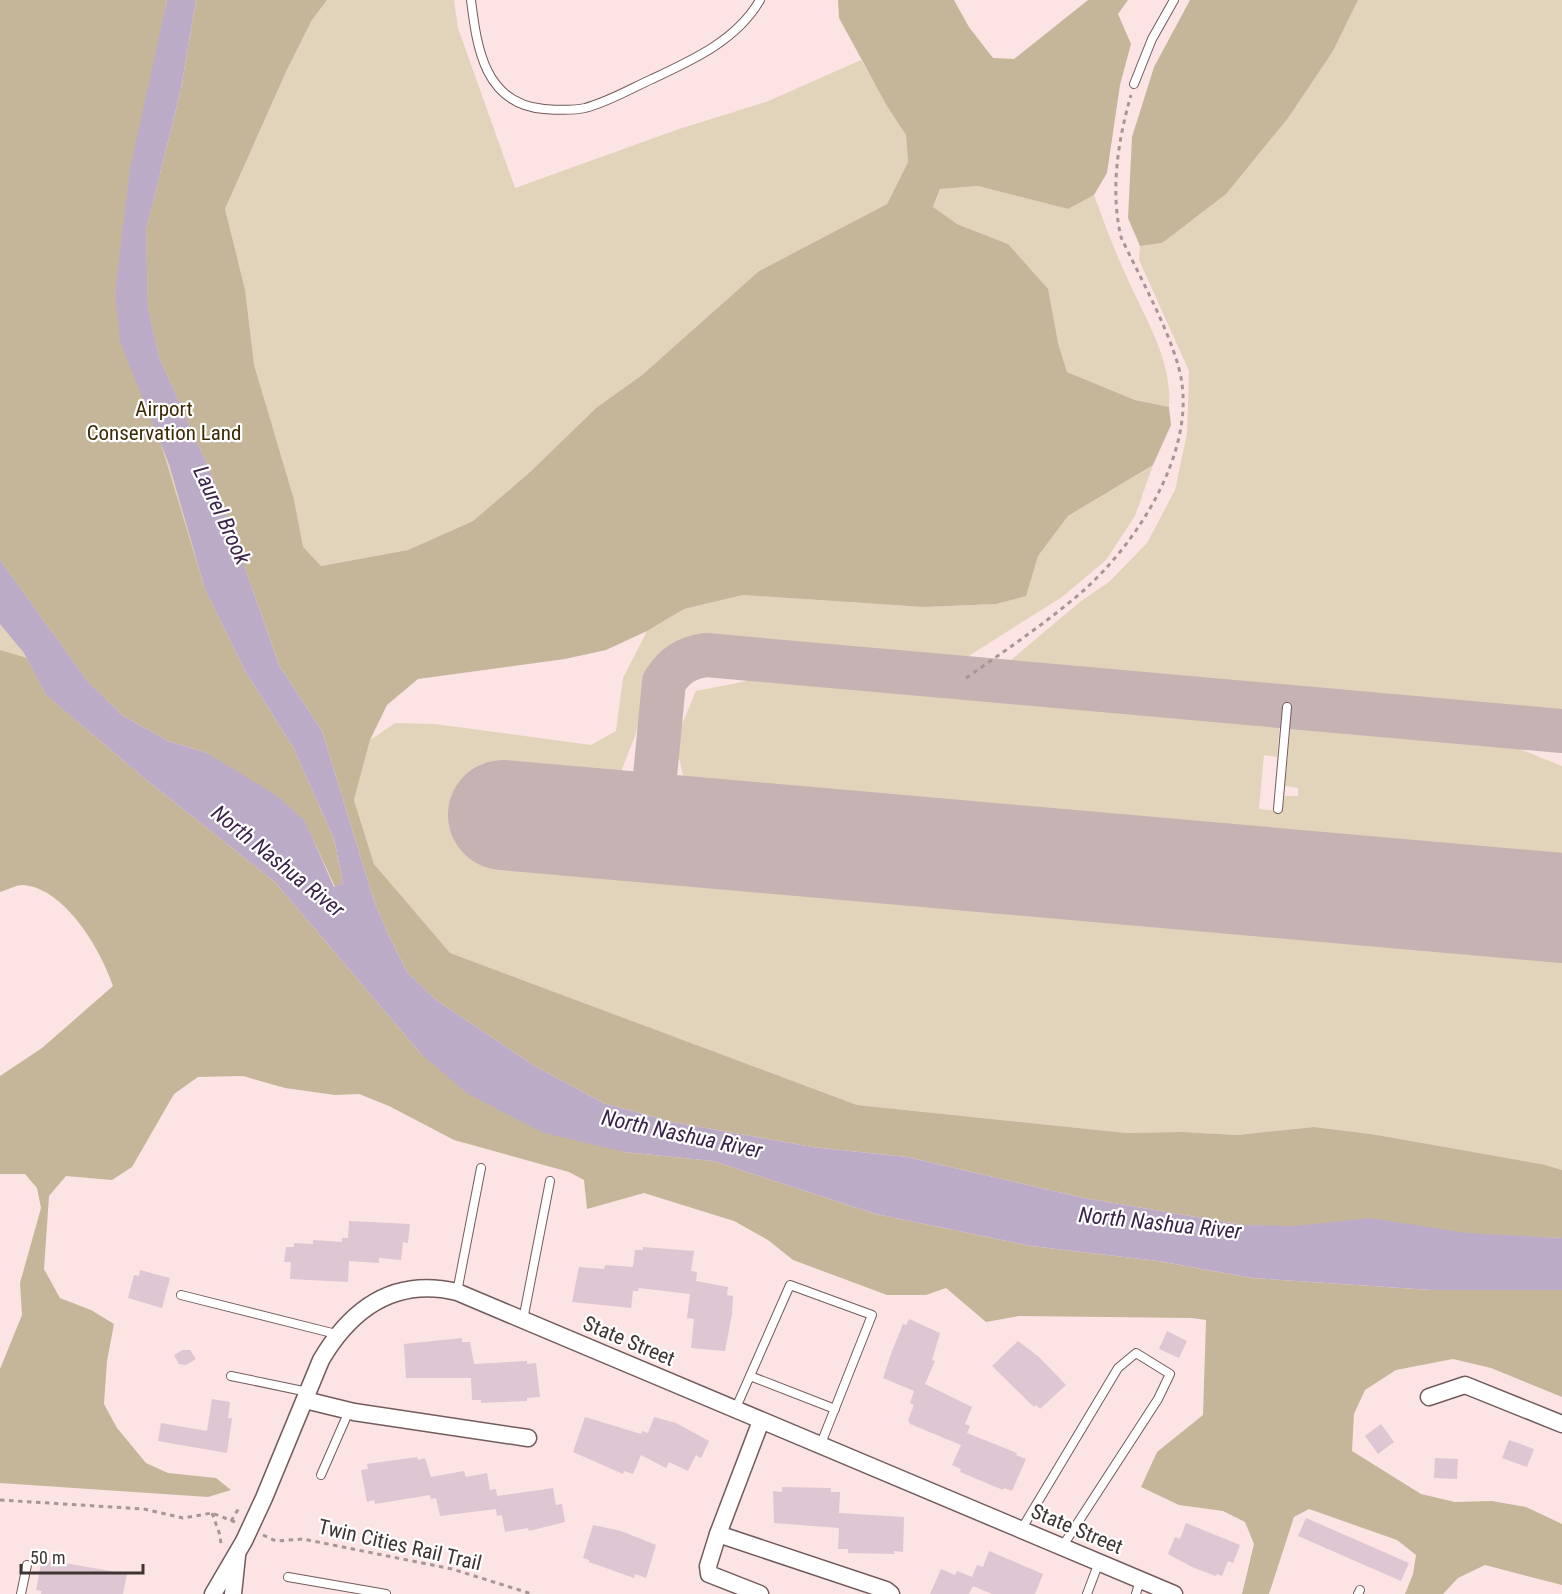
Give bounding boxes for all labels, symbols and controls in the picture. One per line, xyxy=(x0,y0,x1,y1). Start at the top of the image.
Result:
park label: Airport Conservation Land xyxy=(87,397,241,445)
water label: Laurel Brook xyxy=(188,462,256,569)
water label: North Nashua River xyxy=(207,800,350,922)
water label: North Nashua River xyxy=(600,1105,765,1163)
water label: North Nashua River xyxy=(1077,1202,1243,1244)
street label: State Street xyxy=(580,1311,678,1371)
street label: State Street xyxy=(1028,1499,1126,1559)
street label: Twin Cities Rail Trail xyxy=(316,1515,484,1575)
scale bar xyxy=(21,1537,142,1575)
text: 50 m xyxy=(30,1547,65,1568)

